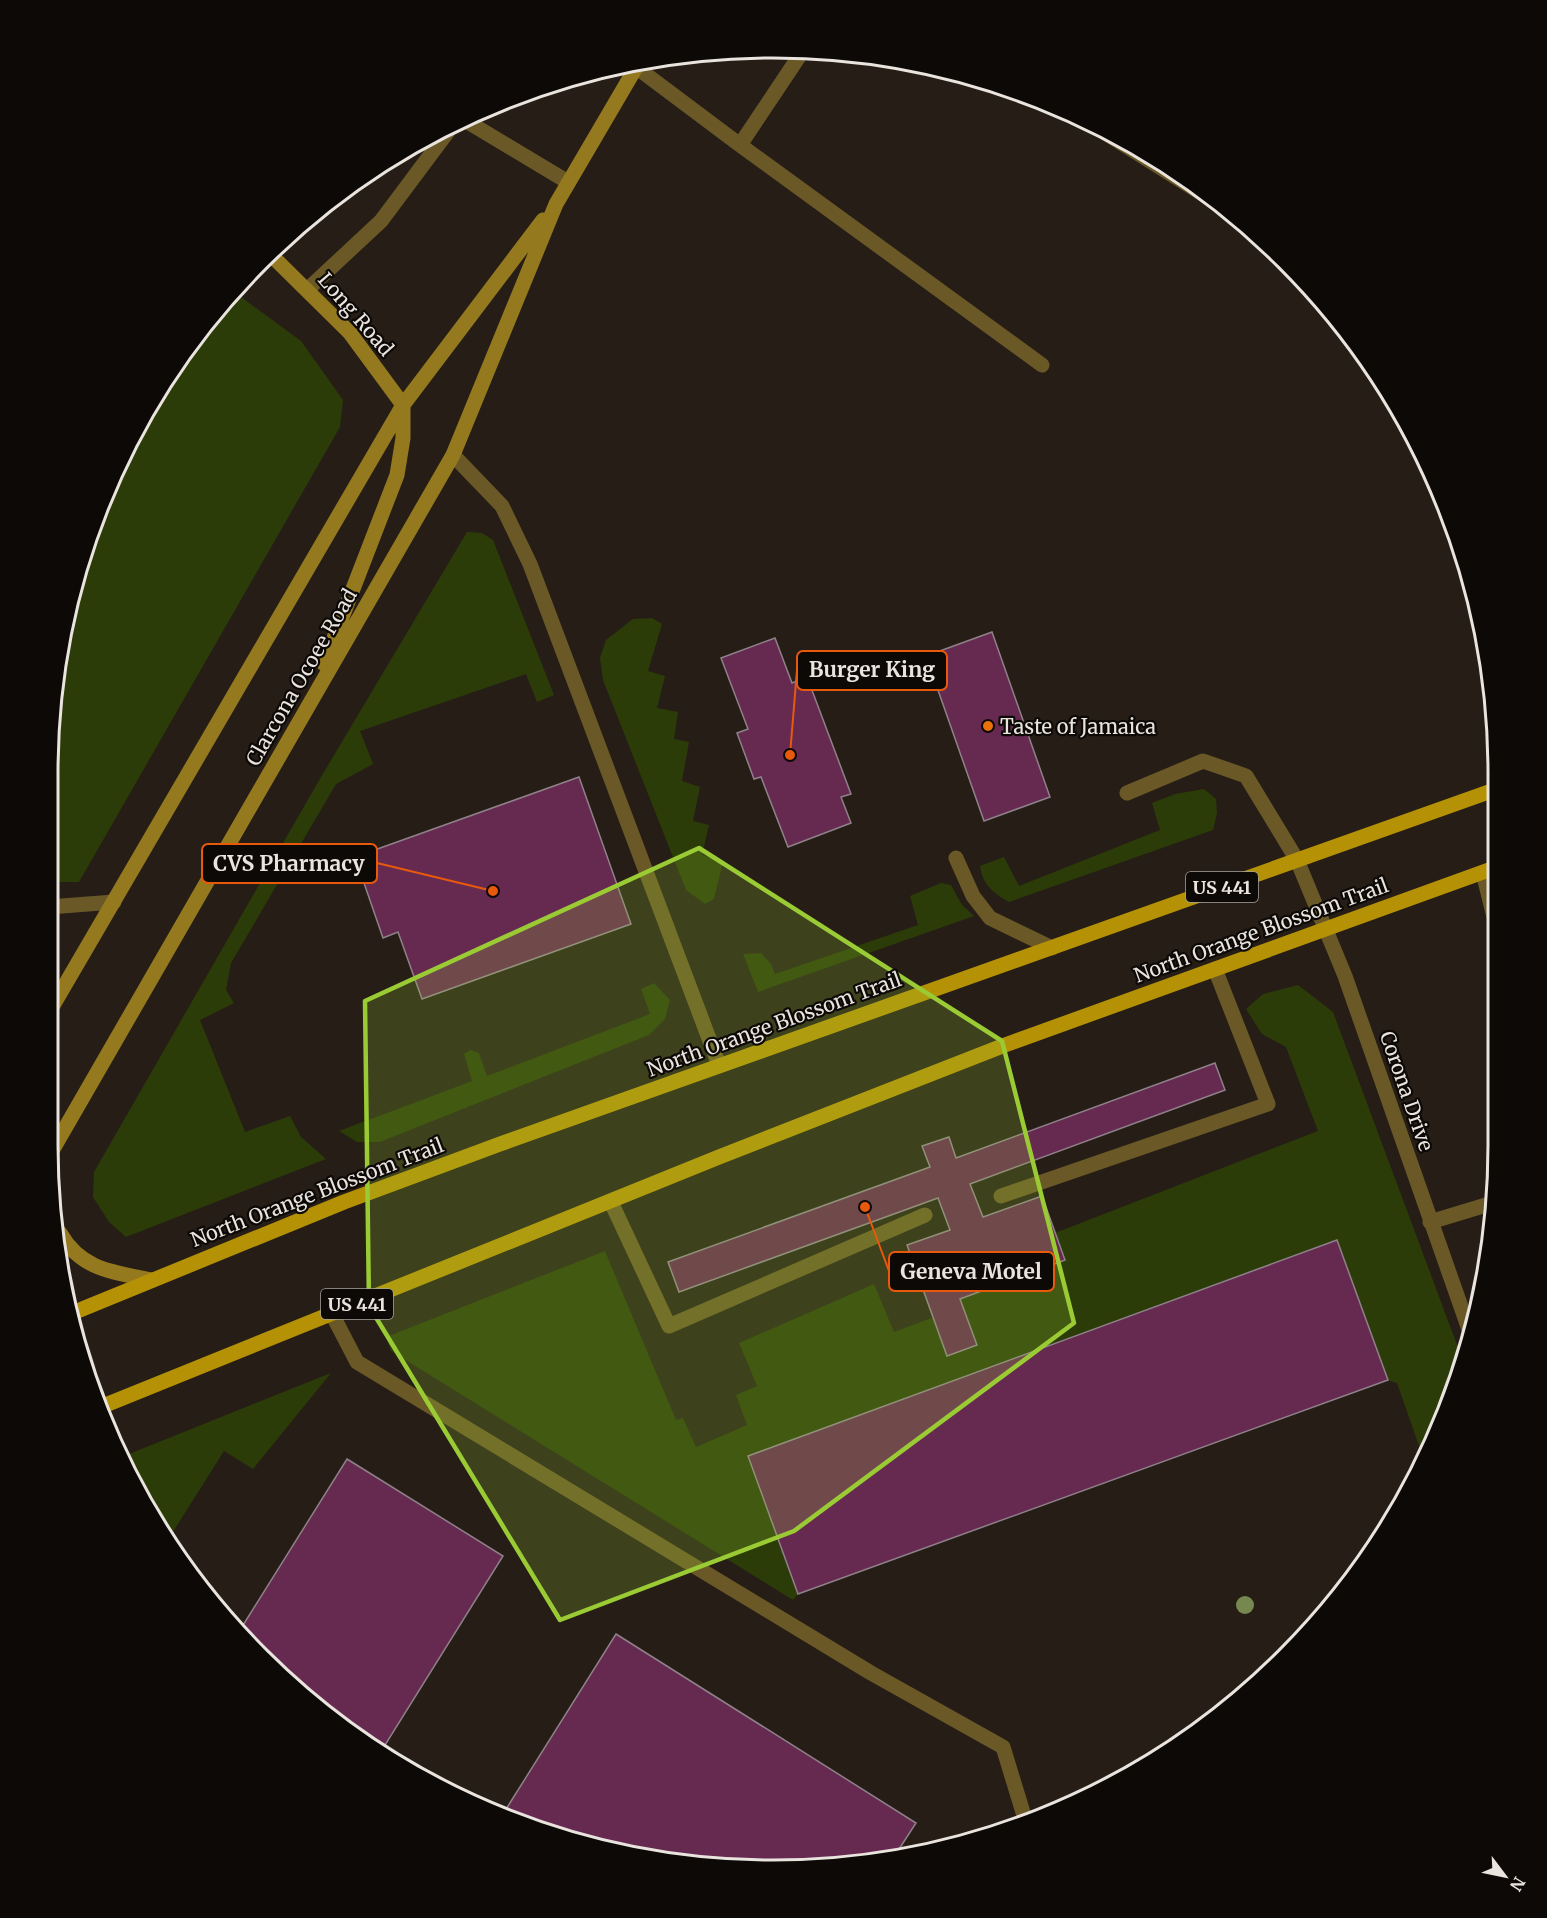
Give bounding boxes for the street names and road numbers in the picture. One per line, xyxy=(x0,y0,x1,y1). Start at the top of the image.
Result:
street label: Long Road xyxy=(313,267,399,361)
street label: Clarcona Ocoee Road xyxy=(240,584,362,770)
street label: North Orange Blossom Trail xyxy=(1130,872,1392,988)
road number: US 441 xyxy=(1186,872,1258,902)
street label: North Orange Blossom Trail xyxy=(643,966,905,1082)
street label: Corona Drive xyxy=(1375,1028,1439,1154)
street label: North Orange Blossom Trail xyxy=(187,1132,447,1252)
road number: US 441 xyxy=(321,1289,393,1319)

